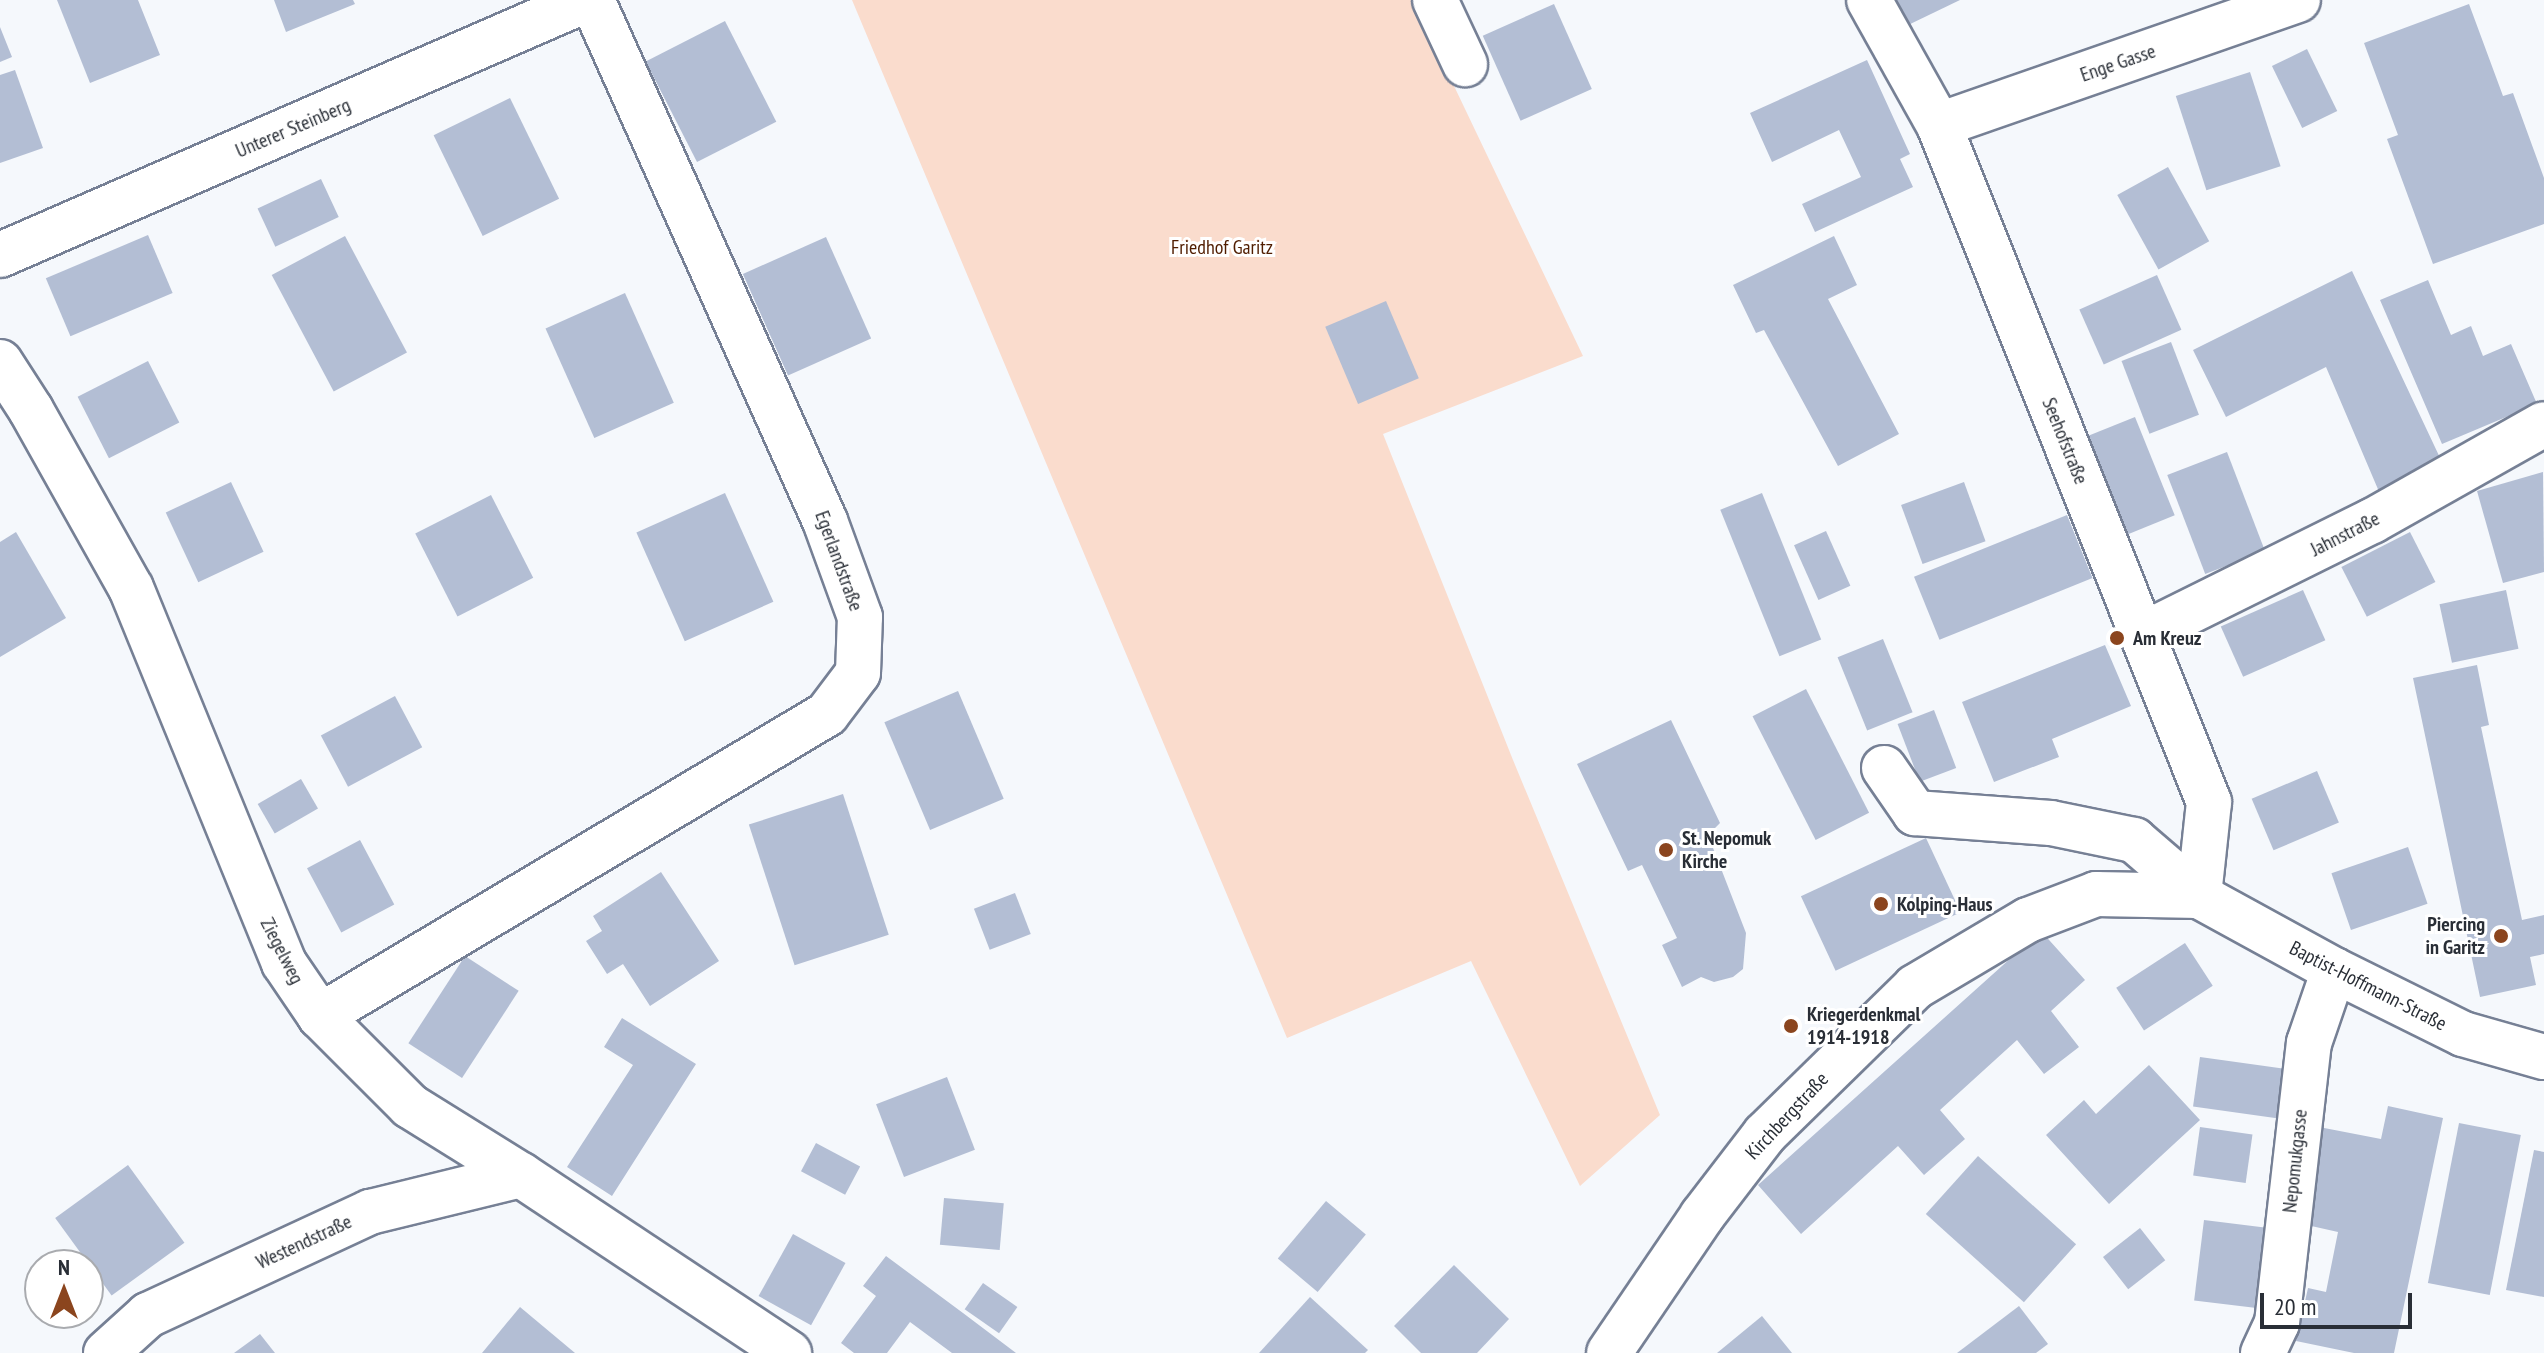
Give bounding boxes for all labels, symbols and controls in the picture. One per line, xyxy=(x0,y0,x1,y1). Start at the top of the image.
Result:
street label: Enge Gasse xyxy=(2077,39,2159,87)
street label: Unterer Steinberg xyxy=(232,93,354,163)
park label: Friedhof Garitz xyxy=(1171,235,1273,259)
street label: Seehofstraße xyxy=(2037,394,2093,488)
street label: Jahnstraße xyxy=(2307,506,2383,562)
street label: Egerlandstraße xyxy=(810,508,868,614)
place label: Am Kreuz xyxy=(2133,626,2201,650)
marker: Am Kreuz xyxy=(2108,629,2126,647)
place label: St. Nepomuk Kirche xyxy=(1682,826,1773,873)
marker: St. Nepomuk Kirche xyxy=(1657,841,1675,859)
place label: Kolping-Haus xyxy=(1897,892,1992,916)
marker: Kolping-Haus xyxy=(1872,895,1890,913)
place label: Piercing in Garitz xyxy=(2425,912,2485,959)
street label: Ziegelweg xyxy=(255,914,309,988)
marker: Piercing in Garitz xyxy=(2492,927,2510,945)
street label: Baptist-Hoffmann-Straße xyxy=(2285,936,2451,1036)
place label: Kriegerdenkmal 1914-1918 xyxy=(1807,1002,1920,1049)
marker: Kriegerdenkmal 1914-1918 xyxy=(1782,1017,1800,1035)
street label: Kirchbergstraße xyxy=(1741,1067,1833,1165)
street label: Nepomukgasse xyxy=(2278,1108,2312,1214)
street label: Westendstraße xyxy=(252,1209,356,1275)
north arrow xyxy=(24,1249,104,1329)
text: N xyxy=(58,1253,70,1281)
scale bar xyxy=(2264,1277,2416,1327)
text: 20 m xyxy=(2274,1291,2316,1322)

